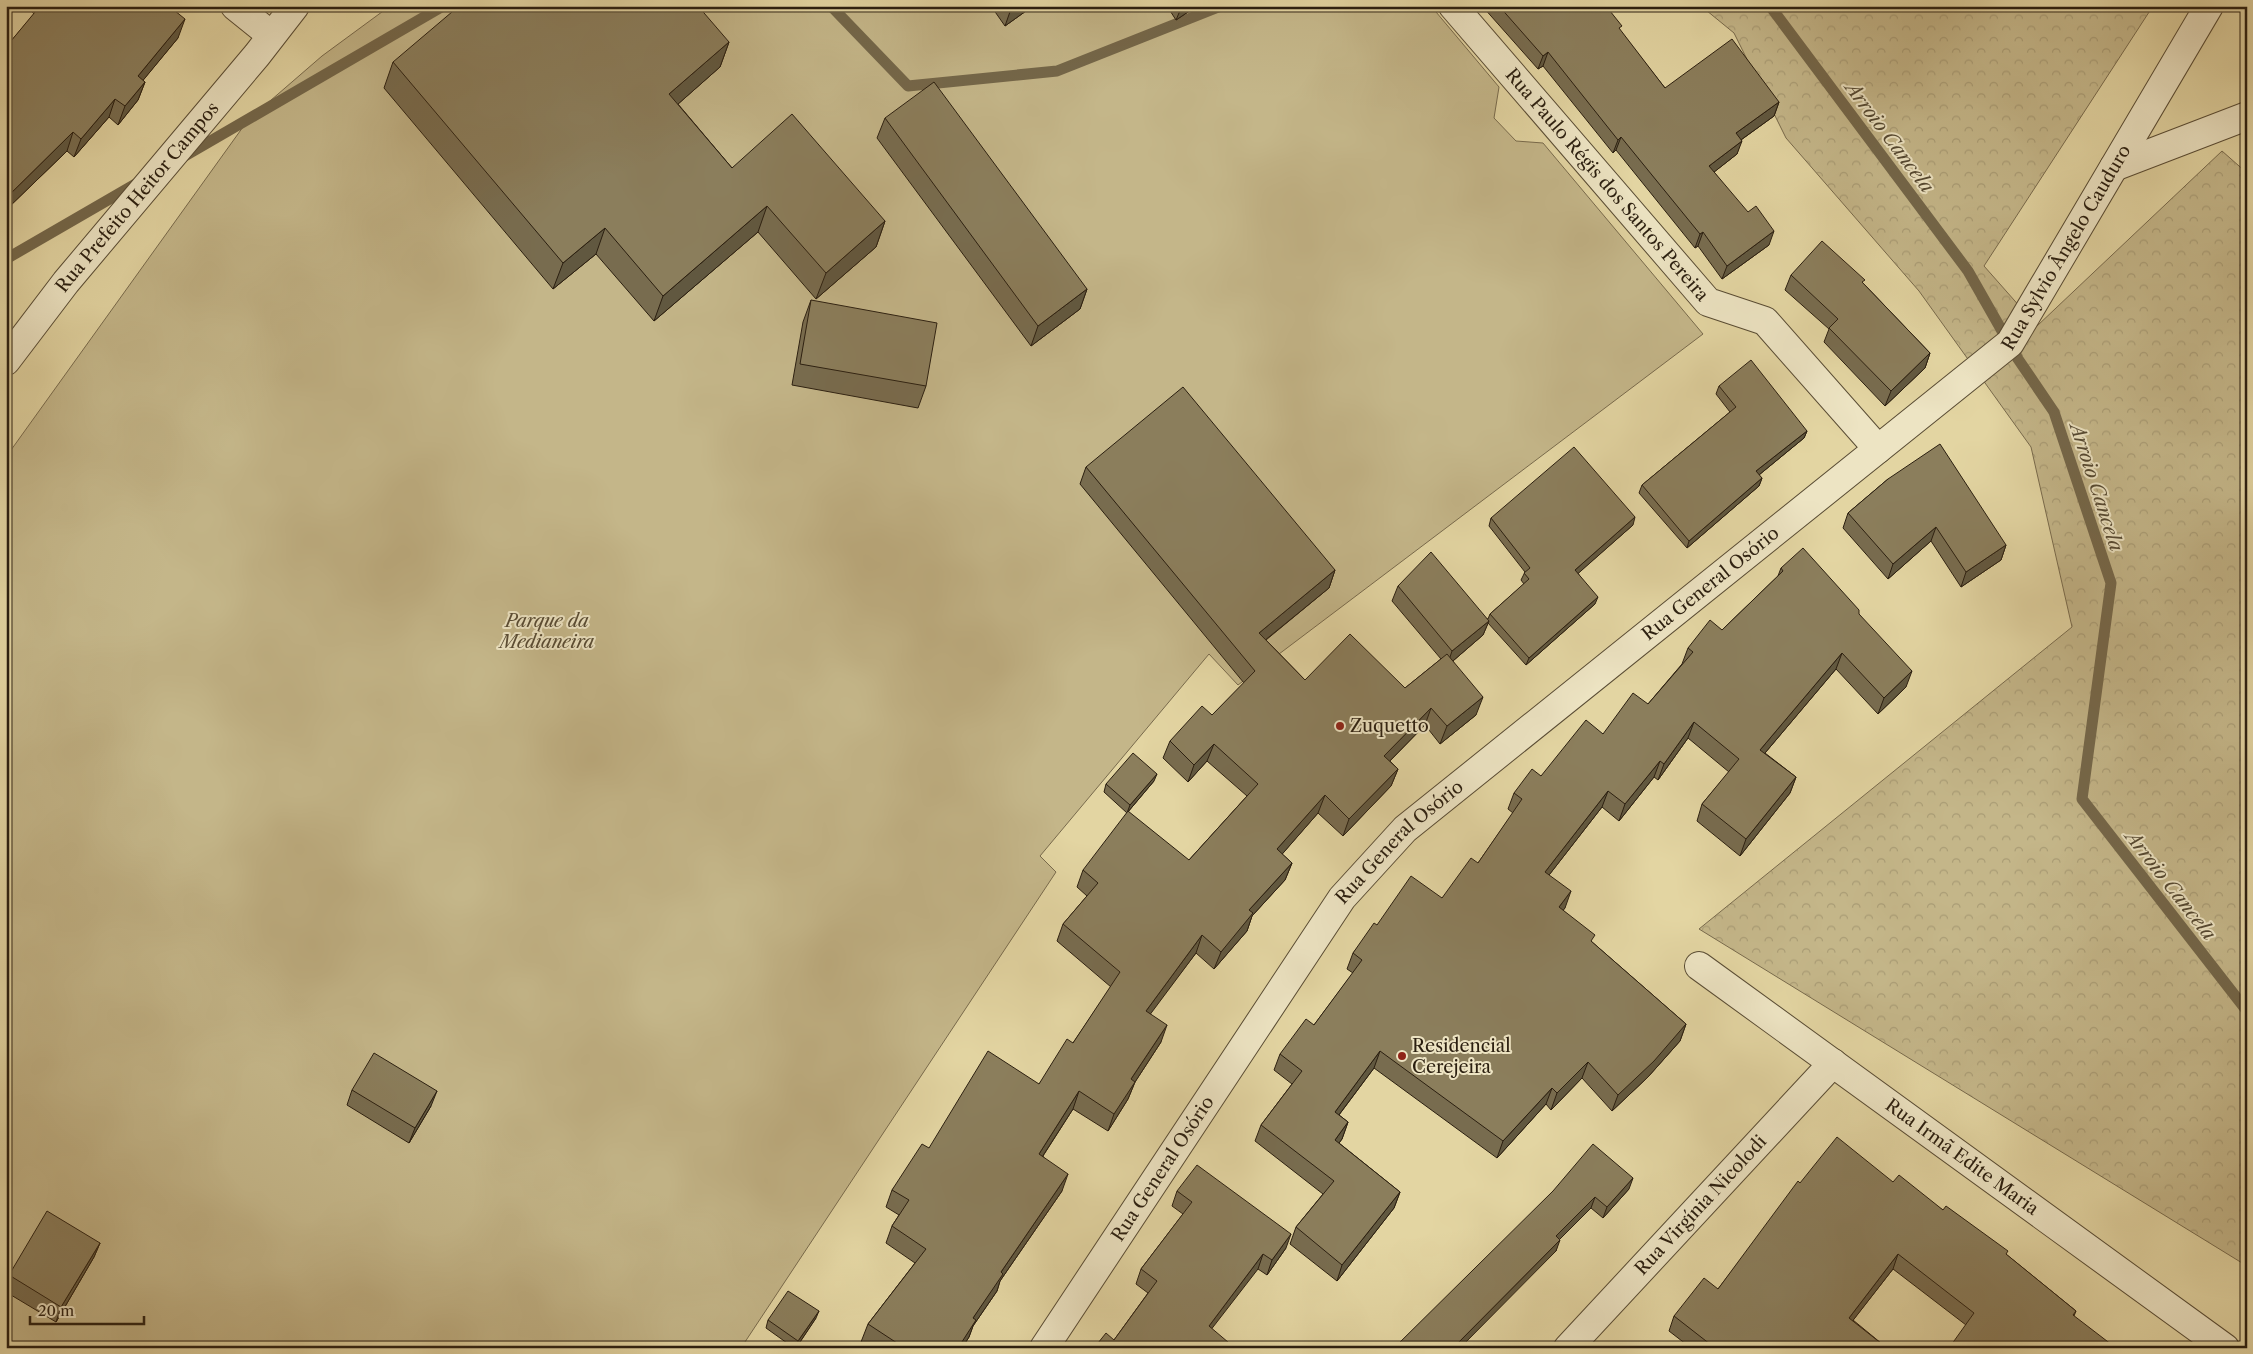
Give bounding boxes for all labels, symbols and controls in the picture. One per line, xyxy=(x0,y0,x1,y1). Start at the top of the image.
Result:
street label: Rua Paulo Régis dos Santos Pereira xyxy=(1501,64,1714,306)
water label: Arroio Cancela xyxy=(1839,75,1939,198)
street label: Rua Prefeito Heitor Campos xyxy=(51,98,224,297)
street label: Rua Sylvio Ângelo Cauduro xyxy=(1997,141,2136,354)
water label: Arroio Cancela xyxy=(2064,418,2128,555)
street label: Rua General Osório xyxy=(1638,522,1783,645)
park label: Parque da Medianeira xyxy=(498,610,595,653)
place label: Zuquetto xyxy=(1350,715,1429,737)
marker: Zuquetto xyxy=(1334,720,1346,732)
street label: Rua General Osório xyxy=(1331,776,1468,909)
water label: Arroio Cancela xyxy=(2119,823,2221,945)
place label: Residencial Cerejeira xyxy=(1412,1035,1511,1078)
marker: Residencial Cerejeira xyxy=(1396,1050,1408,1062)
street label: Rua General Osório xyxy=(1107,1092,1219,1245)
street label: Rua Irmã Edite Maria xyxy=(1881,1094,2043,1220)
street label: Rua Virgínia Nicolodi xyxy=(1630,1130,1772,1280)
scale bar xyxy=(30,1294,144,1326)
text: 20 m xyxy=(38,1301,74,1320)

